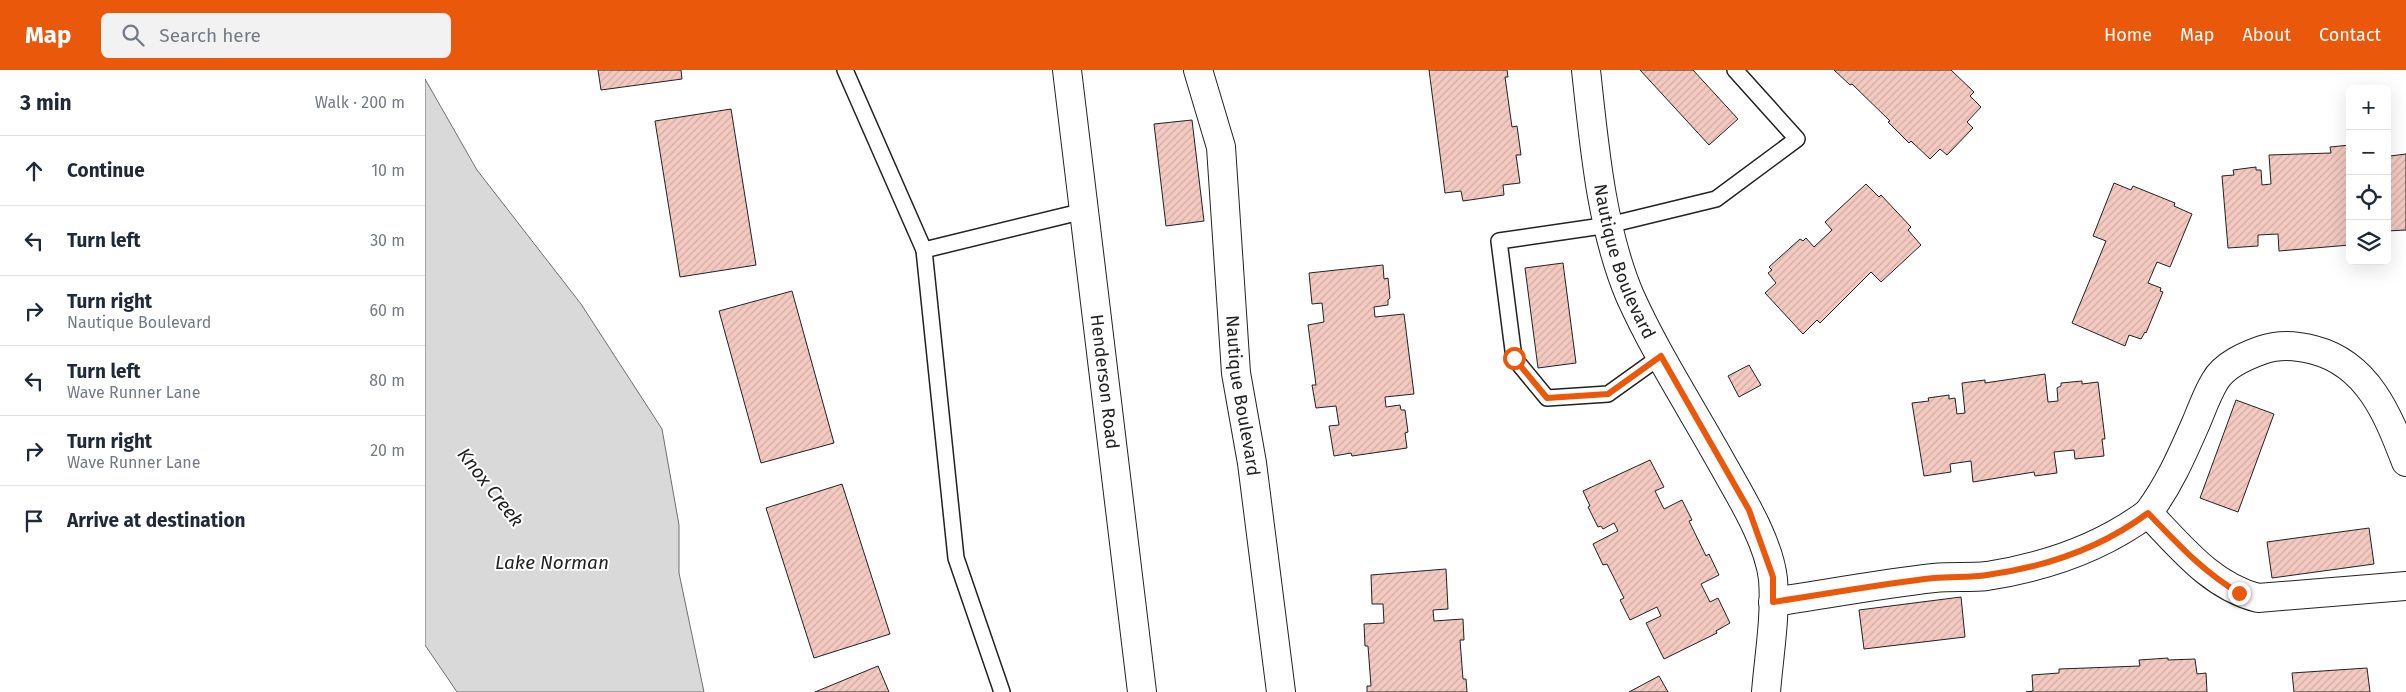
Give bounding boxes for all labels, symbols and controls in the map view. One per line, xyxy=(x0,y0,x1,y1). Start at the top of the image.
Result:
search box xyxy=(101,13,451,58)
text: Map xyxy=(25,21,71,49)
icon: search xyxy=(119,21,147,49)
text: Search here xyxy=(159,24,261,47)
text: Home xyxy=(2104,24,2152,46)
text: Map xyxy=(2180,24,2214,46)
text: About xyxy=(2242,24,2291,46)
text: Contact xyxy=(2319,24,2381,46)
map controls xyxy=(2346,85,2391,265)
button: + xyxy=(2346,85,2391,130)
text: 3 min xyxy=(20,90,72,116)
text: Walk · 200 m xyxy=(315,93,405,112)
button: − xyxy=(2346,130,2391,175)
icon: ahead xyxy=(20,157,48,185)
text: Continue xyxy=(67,159,145,182)
text: 10 m xyxy=(371,161,405,180)
button: locate xyxy=(2346,175,2391,220)
street label: Nautique Boulevard xyxy=(1589,182,1660,342)
button: layers xyxy=(2346,220,2391,265)
icon: left xyxy=(20,227,48,255)
text: Turn left xyxy=(67,229,141,252)
text: 30 m xyxy=(370,231,405,250)
text: Turn right xyxy=(67,290,152,313)
icon: right xyxy=(20,297,48,325)
text: 60 m xyxy=(370,301,405,320)
text: Nautique Boulevard xyxy=(67,313,211,332)
street label: Henderson Road xyxy=(1086,313,1124,450)
street label: Nautique Boulevard xyxy=(1221,314,1265,477)
route start xyxy=(1503,347,1526,370)
text: Turn left xyxy=(67,360,141,383)
icon: left xyxy=(20,367,48,395)
text: 80 m xyxy=(369,371,405,390)
text: Wave Runner Lane xyxy=(67,383,200,402)
text: Turn right xyxy=(67,430,152,453)
icon: right xyxy=(20,437,48,465)
text: 20 m xyxy=(370,441,405,460)
water label: Knox Creek xyxy=(453,443,529,531)
text: Wave Runner Lane xyxy=(67,453,200,472)
icon: arrive xyxy=(20,507,48,535)
text: Arrive at destination xyxy=(67,509,246,532)
water label: Lake Norman xyxy=(495,551,609,574)
route end xyxy=(2228,582,2251,605)

